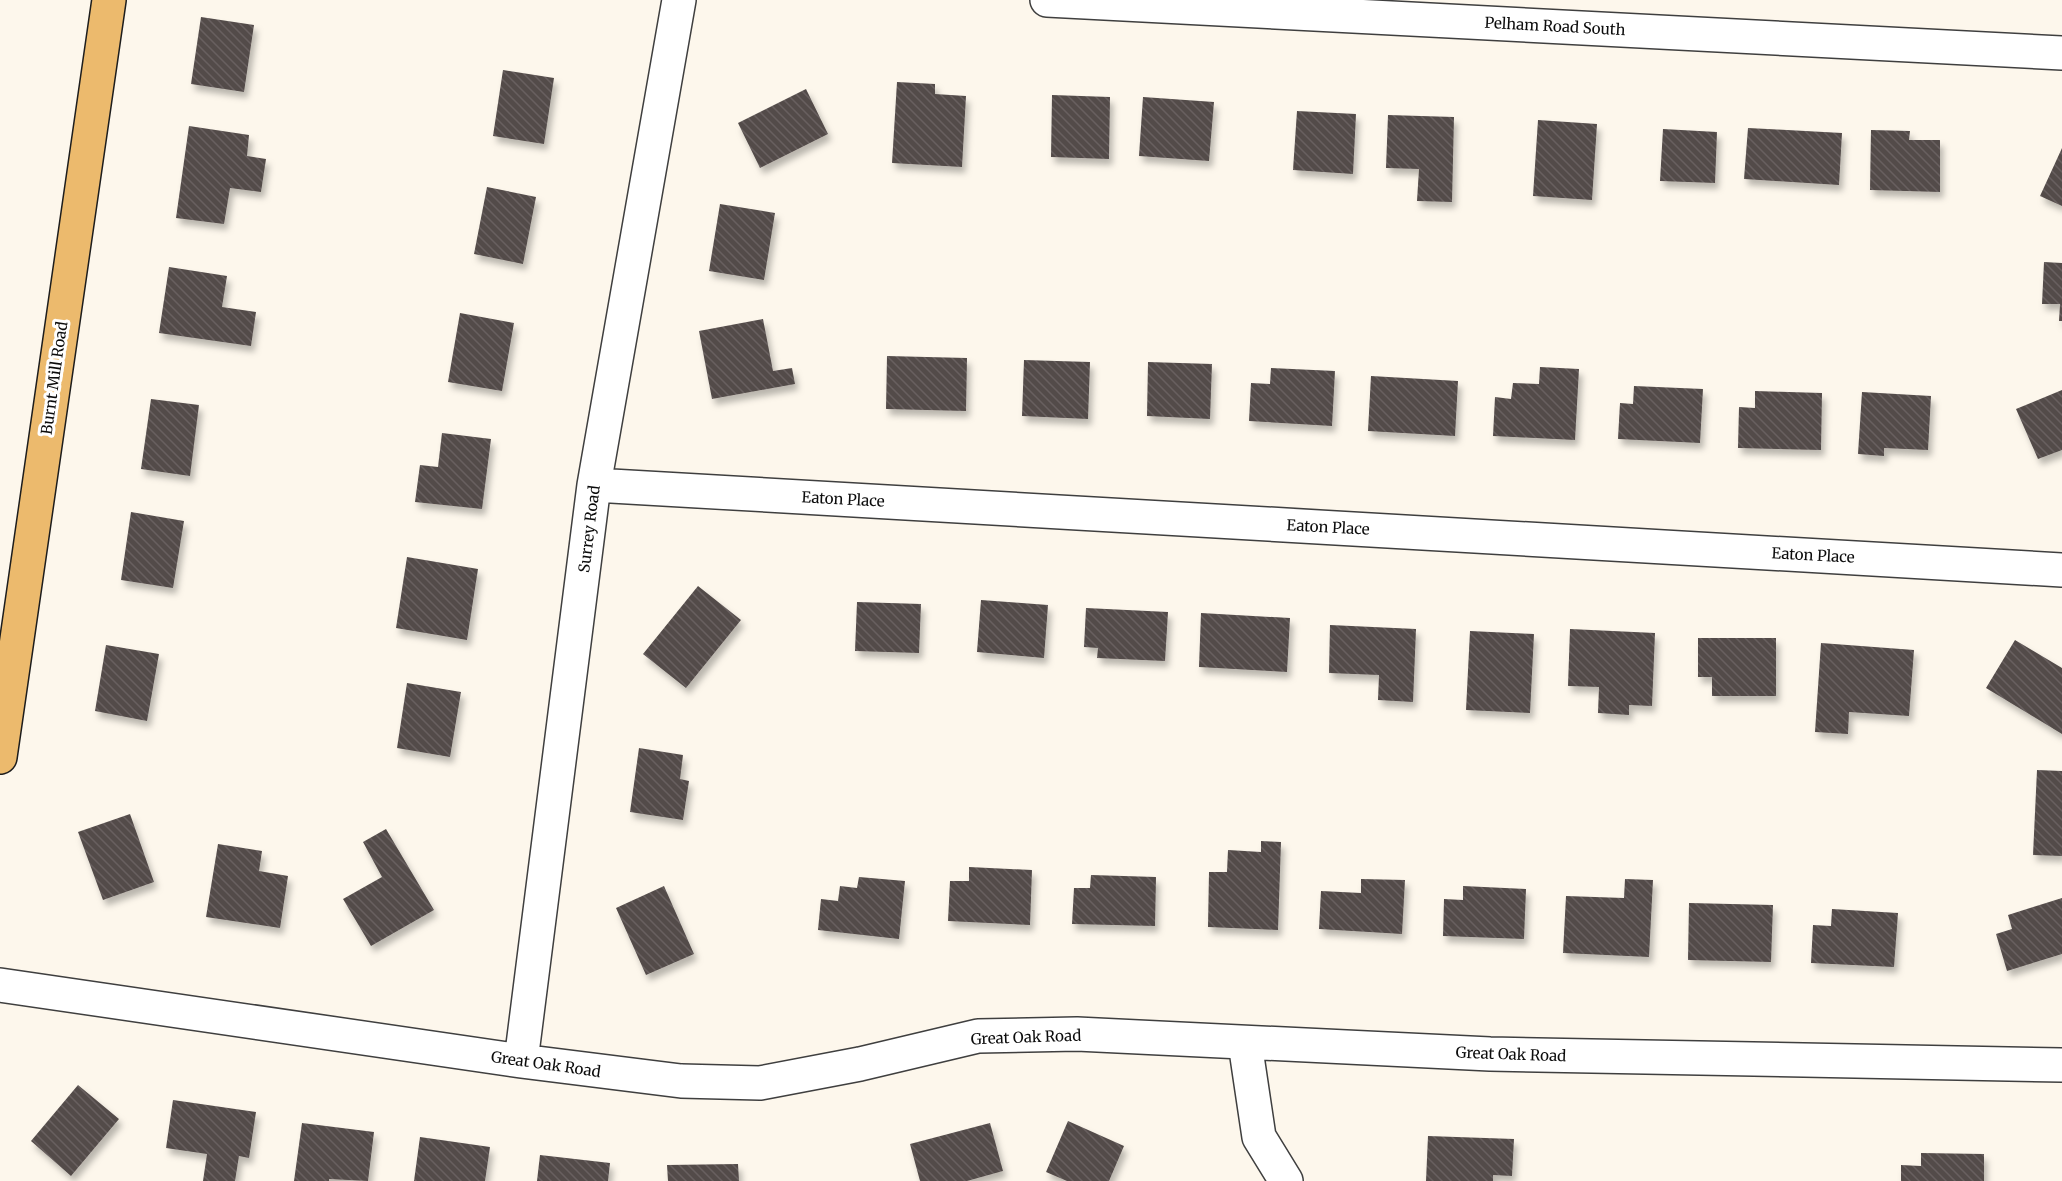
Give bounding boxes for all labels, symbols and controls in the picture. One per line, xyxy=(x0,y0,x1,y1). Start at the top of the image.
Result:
street label: Pelham Road South xyxy=(1484,13,1626,39)
street label: Burnt Mill Road xyxy=(37,320,71,436)
street label: Surrey Road xyxy=(574,484,604,574)
street label: Eaton Place xyxy=(801,487,885,511)
street label: Eaton Place xyxy=(1286,515,1370,539)
street label: Eaton Place xyxy=(1771,543,1855,567)
street label: Great Oak Road xyxy=(970,1026,1082,1048)
street label: Great Oak Road xyxy=(1455,1043,1567,1065)
street label: Great Oak Road xyxy=(490,1047,602,1081)

